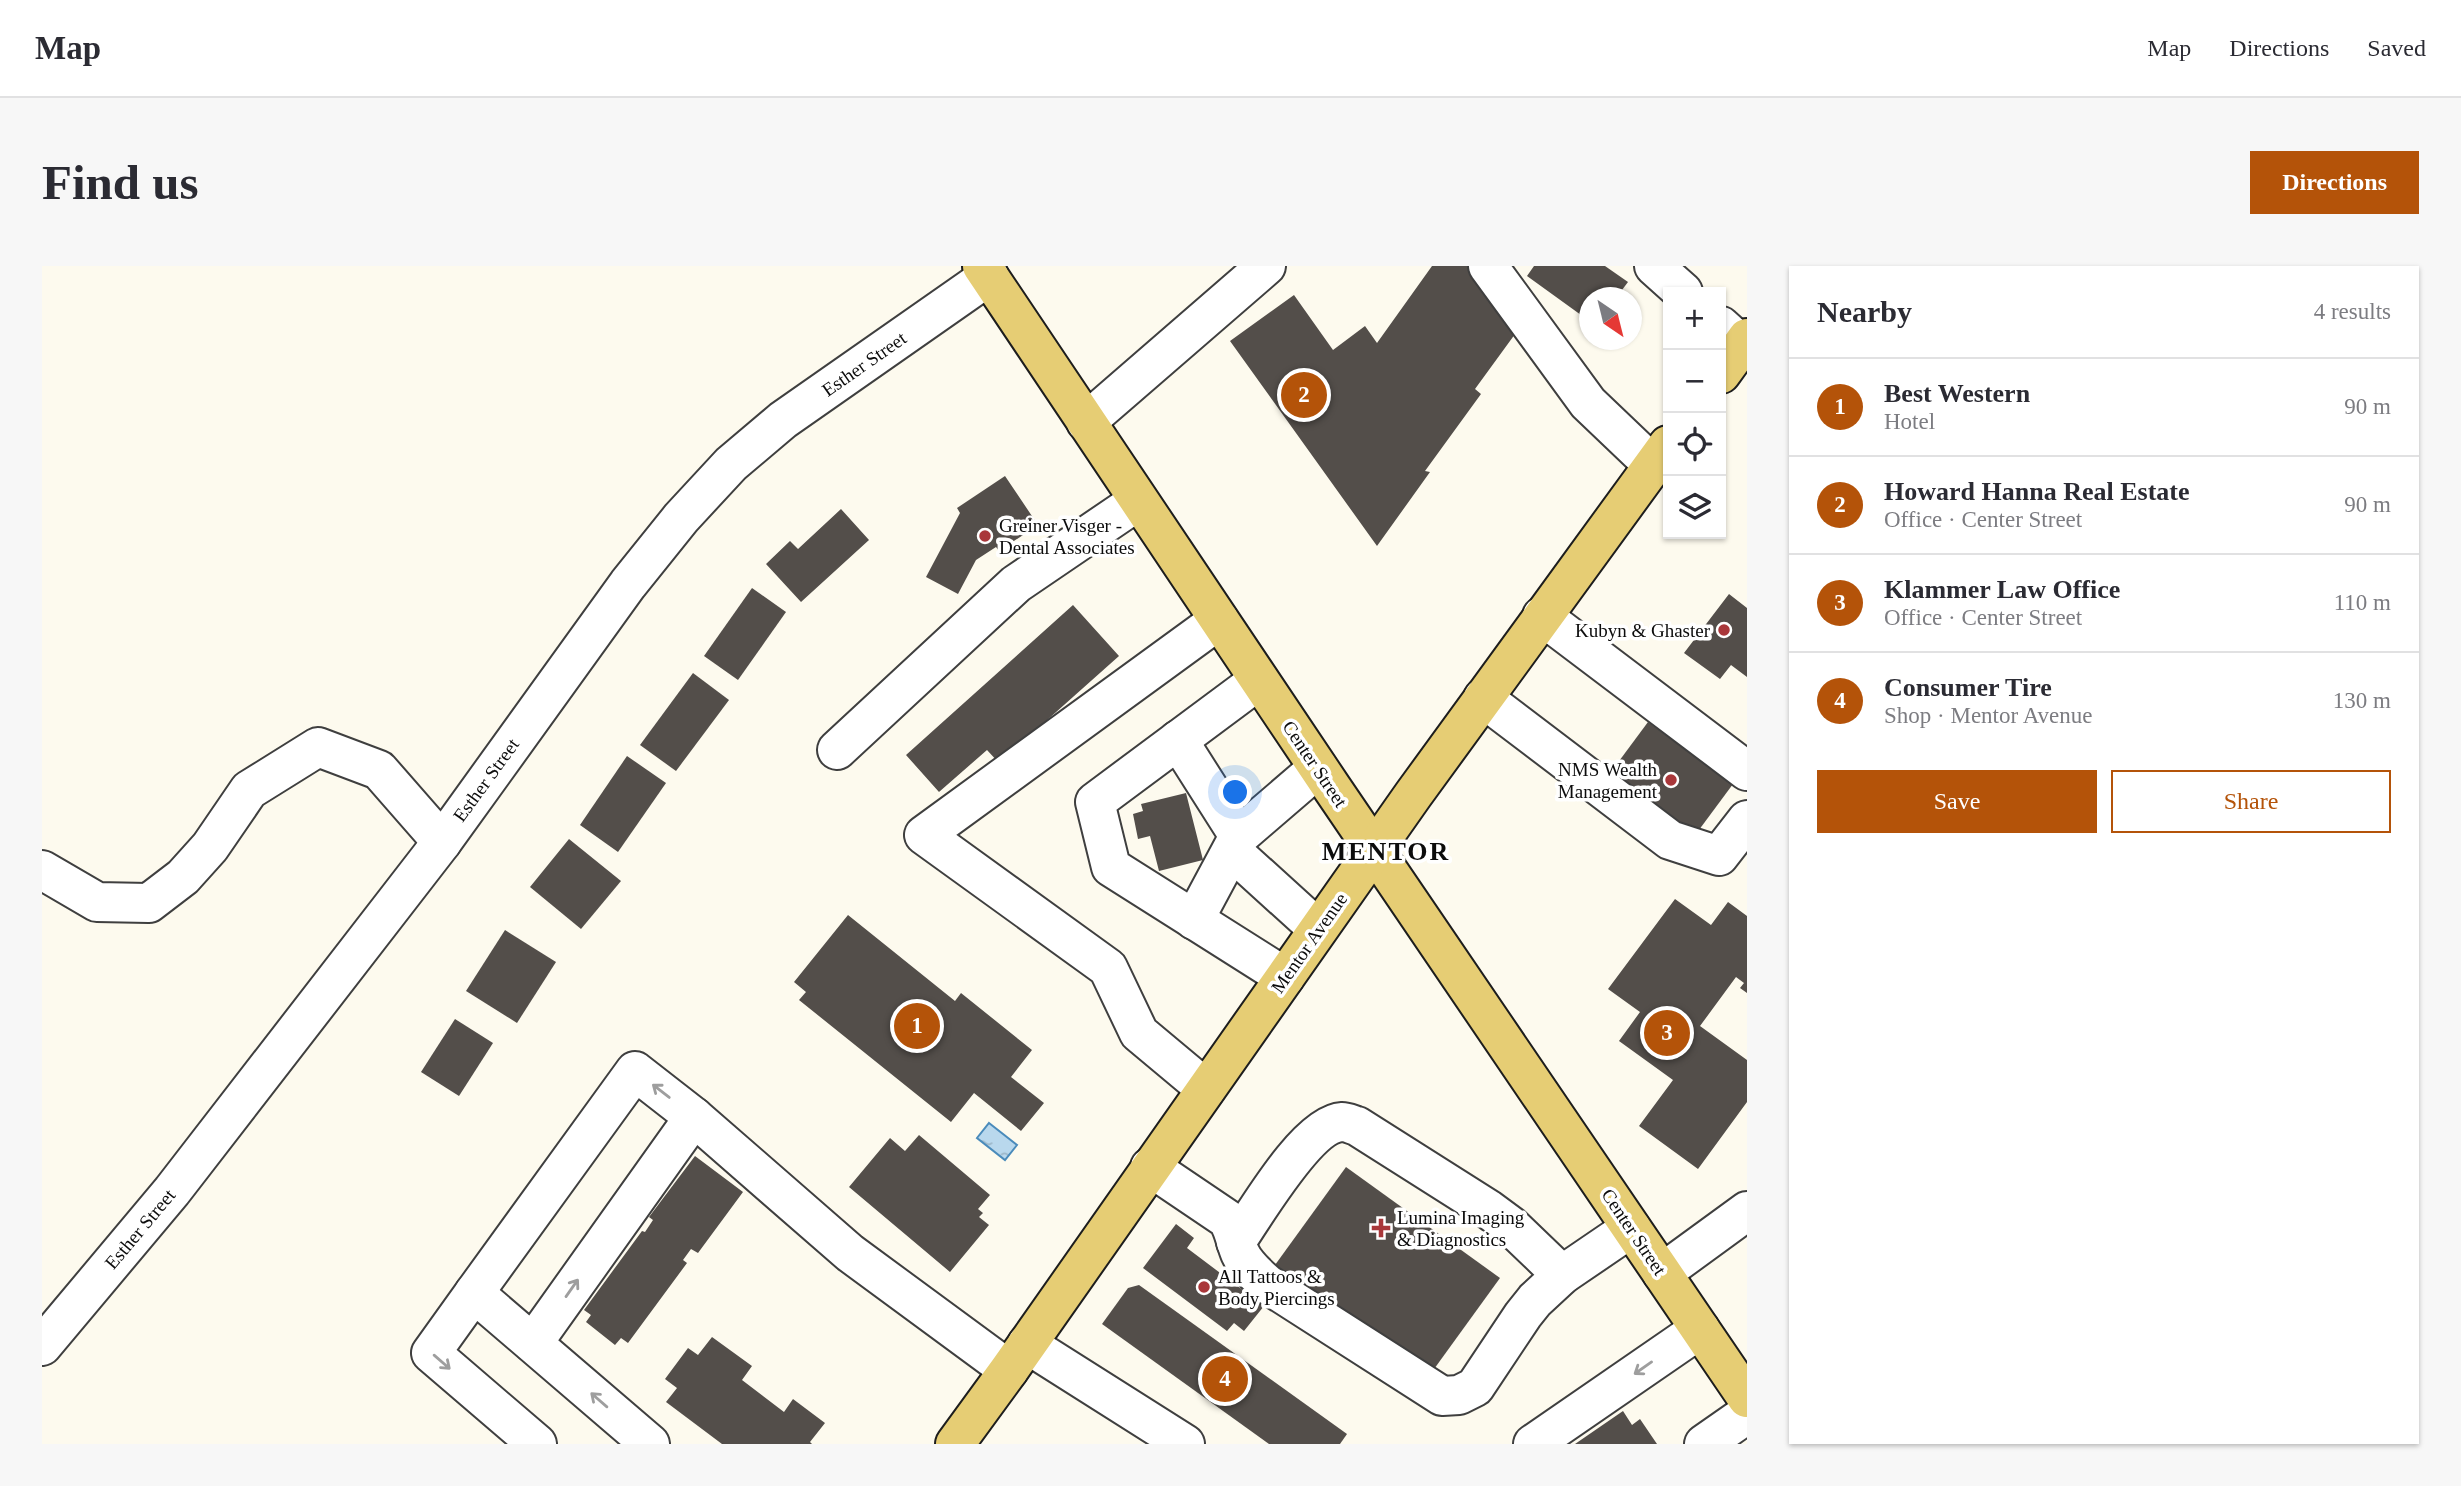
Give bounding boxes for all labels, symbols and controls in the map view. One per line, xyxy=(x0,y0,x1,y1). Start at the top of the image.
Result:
text: Map xyxy=(35,30,101,66)
text: Map xyxy=(2147,35,2191,61)
text: Directions xyxy=(2229,35,2329,61)
text: Saved xyxy=(2367,35,2426,61)
button: Directions xyxy=(2250,151,2419,214)
text: Find us xyxy=(42,155,199,210)
north arrow xyxy=(1579,287,1642,350)
map controls xyxy=(1663,287,1726,539)
button: + xyxy=(1663,287,1726,350)
text: Nearby xyxy=(1817,295,1912,328)
text: 4 results xyxy=(2314,299,2391,324)
street label: Esther Street xyxy=(818,327,911,401)
button: − xyxy=(1663,350,1726,413)
pin: 2 xyxy=(1281,369,1327,421)
text: Best Western xyxy=(1884,379,2030,408)
text: 1 xyxy=(1834,394,1846,419)
text: 90 m xyxy=(2344,394,2391,419)
text: Hotel xyxy=(1884,409,1935,434)
button: locate xyxy=(1663,413,1726,476)
button: layers xyxy=(1663,476,1726,539)
text: Howard Hanna Real Estate xyxy=(1884,477,2190,506)
text: 2 xyxy=(1834,492,1846,517)
text: 90 m xyxy=(2344,492,2391,517)
text: Office · Center Street xyxy=(1884,507,2082,532)
place label: Greiner Visger - Dental Associates xyxy=(999,515,1135,558)
marker: Greiner Visger - Dental Associates xyxy=(977,528,993,544)
text: Klammer Law Office xyxy=(1884,575,2120,604)
text: 3 xyxy=(1834,590,1846,615)
text: 110 m xyxy=(2334,590,2391,615)
text: Office · Center Street xyxy=(1884,605,2082,630)
place label: Kubyn & Ghaster xyxy=(1575,620,1711,641)
marker: Kubyn & Ghaster xyxy=(1716,622,1732,638)
text: Consumer Tire xyxy=(1884,673,2052,702)
text: 4 xyxy=(1834,688,1846,713)
text: 130 m xyxy=(2333,688,2391,713)
text: Shop · Mentor Avenue xyxy=(1884,703,2092,728)
street label: Center Street xyxy=(1278,717,1352,812)
street label: Esther Street xyxy=(449,734,524,826)
place label: NMS Wealth Management xyxy=(1558,759,1658,802)
button: Save xyxy=(1817,770,2097,833)
button: Share xyxy=(2111,770,2391,833)
marker: NMS Wealth Management xyxy=(1663,772,1679,788)
your location xyxy=(1218,775,1252,809)
district label: MENTOR xyxy=(1322,837,1450,866)
street label: Mentor Avenue xyxy=(1267,889,1351,997)
pin: 1 xyxy=(894,1000,940,1052)
pin: 3 xyxy=(1644,1007,1690,1059)
one-way arrow xyxy=(652,1084,671,1098)
street label: Esther Street xyxy=(101,1184,180,1273)
street label: Center Street xyxy=(1597,1185,1671,1280)
place label: Lumina Imaging & Diagnostics xyxy=(1397,1207,1525,1250)
marker: Lumina Imaging & Diagnostics xyxy=(1371,1218,1391,1238)
place label: All Tattoos & Body Piercings xyxy=(1218,1266,1335,1309)
one-way arrow xyxy=(565,1279,580,1298)
marker: All Tattoos & Body Piercings xyxy=(1196,1279,1212,1295)
pin: 4 xyxy=(1202,1353,1248,1405)
one-way arrow xyxy=(433,1354,451,1370)
one-way arrow xyxy=(1634,1361,1653,1375)
one-way arrow xyxy=(590,1392,608,1408)

